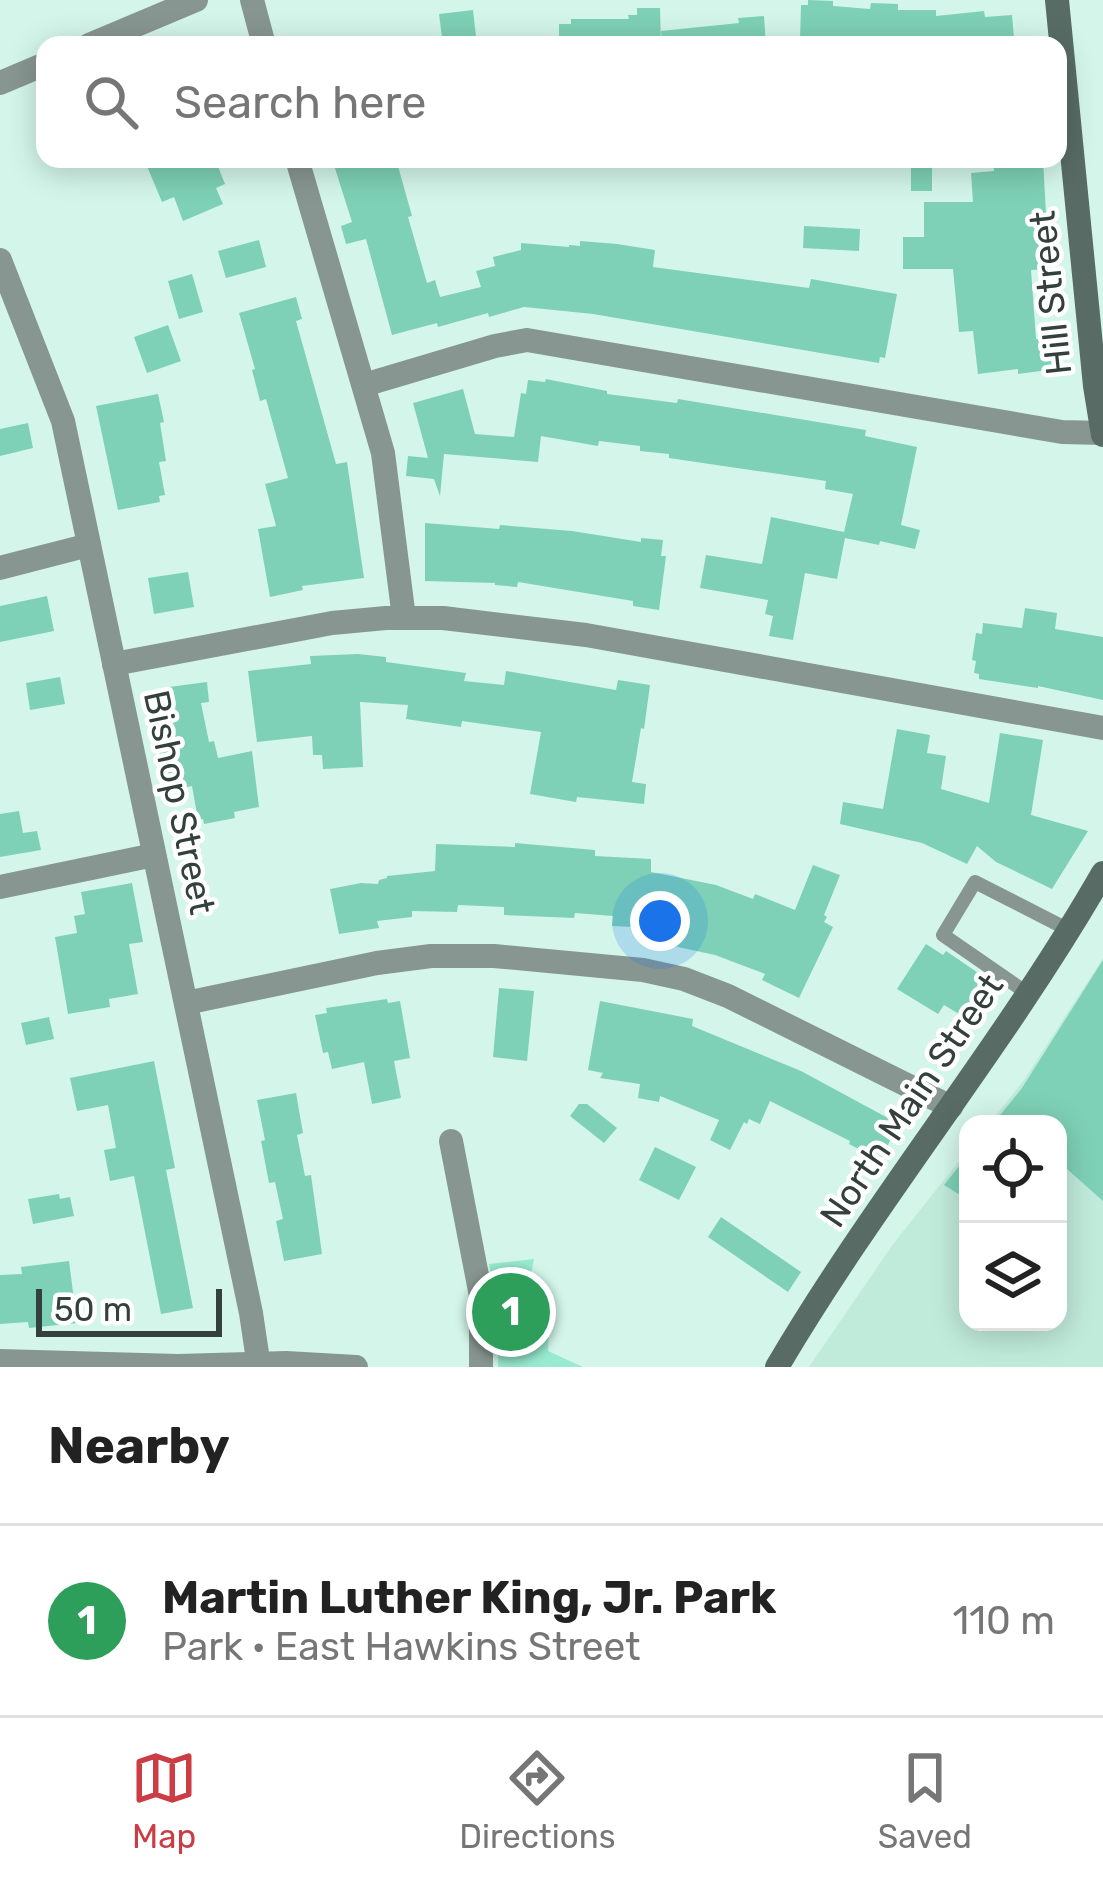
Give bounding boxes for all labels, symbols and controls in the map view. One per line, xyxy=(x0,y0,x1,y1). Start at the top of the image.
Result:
search box xyxy=(36,36,1067,168)
icon: search xyxy=(78,69,144,135)
text: Search here xyxy=(174,76,426,129)
street label: Hill Street xyxy=(1021,209,1080,377)
street label: Bishop Street xyxy=(135,686,224,918)
your location xyxy=(630,891,690,951)
street label: North Main Street xyxy=(811,966,1012,1235)
map controls xyxy=(959,1115,1067,1331)
button: locate xyxy=(959,1115,1067,1223)
button: layers xyxy=(959,1223,1067,1331)
pin: 1 xyxy=(472,1267,550,1357)
scale bar xyxy=(36,1283,222,1336)
text: 50 m xyxy=(54,1290,132,1329)
text: Nearby xyxy=(48,1415,230,1476)
text: Martin Luther King, Jr. Park xyxy=(162,1571,776,1624)
text: 1 xyxy=(77,1598,97,1644)
text: 110 m xyxy=(953,1598,1055,1644)
text: Park · East Hawkins Street xyxy=(162,1624,641,1670)
tab: Map xyxy=(131,1745,197,1856)
tab: Directions xyxy=(459,1745,616,1856)
tab: Saved xyxy=(878,1745,972,1856)

